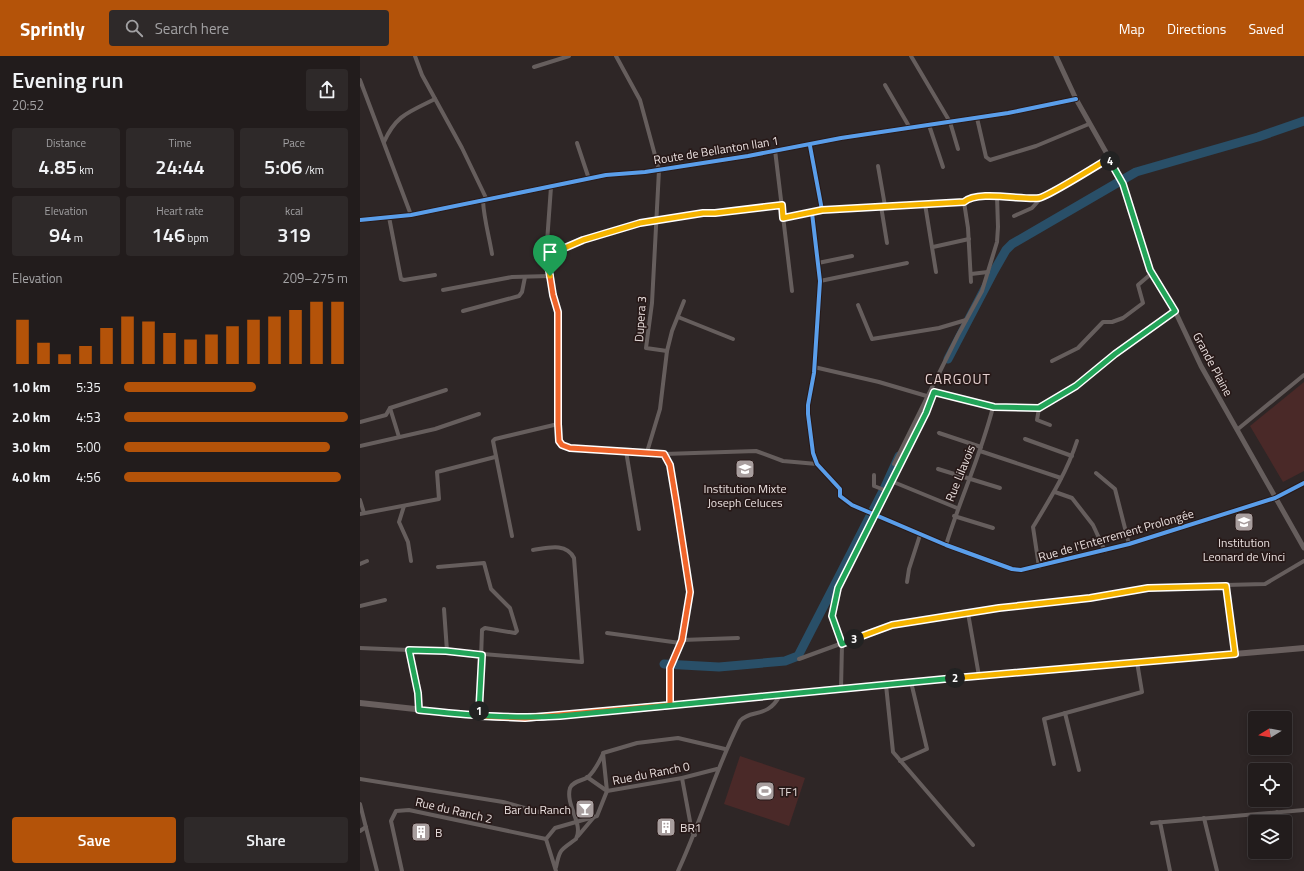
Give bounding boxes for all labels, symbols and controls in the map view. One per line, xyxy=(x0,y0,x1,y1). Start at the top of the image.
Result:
search box xyxy=(109,10,389,46)
text: Sprintly xyxy=(20,14,85,43)
icon: search xyxy=(123,17,145,39)
text: Search here xyxy=(155,17,229,40)
text: Map xyxy=(1119,18,1145,39)
text: Directions xyxy=(1167,18,1226,39)
text: Saved xyxy=(1248,18,1284,39)
text: Evening run xyxy=(12,63,123,97)
button: share xyxy=(306,69,348,111)
text: 20:52 xyxy=(12,95,44,115)
street label: Route de Bellanton Ilan 1 xyxy=(652,131,780,169)
text: Distance xyxy=(46,135,86,151)
text: Time xyxy=(169,135,191,151)
text: Pace xyxy=(283,135,305,151)
text: 4.85 xyxy=(38,151,77,182)
text: 24:44 xyxy=(155,151,205,182)
text: 5:06 xyxy=(264,151,302,182)
pin: 4 xyxy=(1100,151,1120,171)
text: 4 xyxy=(1107,153,1113,169)
text: km xyxy=(77,162,94,178)
text: /km xyxy=(302,162,324,178)
text: Elevation xyxy=(45,203,87,219)
text: Heart rate xyxy=(156,203,204,219)
text: kcal xyxy=(285,203,303,219)
text: 94 xyxy=(49,219,71,250)
text: 146 xyxy=(152,219,185,250)
text: 319 xyxy=(277,219,311,250)
text: m xyxy=(71,230,83,246)
text: bpm xyxy=(185,230,208,246)
pin xyxy=(533,235,567,276)
icon: arrive xyxy=(539,241,561,263)
text: Elevation xyxy=(12,268,63,288)
text: 209–275 m xyxy=(282,268,348,288)
street label: Dupera 3 xyxy=(629,295,651,343)
street label: Grande Plaine xyxy=(1188,329,1238,399)
district label: CARGOUT xyxy=(925,368,991,389)
text: 1.0 km xyxy=(12,377,50,397)
text: 5:35 xyxy=(76,377,101,397)
text: 2.0 km xyxy=(12,407,50,427)
text: 4:53 xyxy=(76,407,101,427)
text: 3.0 km xyxy=(12,437,50,457)
text: 5:00 xyxy=(76,437,101,457)
street label: Rue Lilavois xyxy=(940,441,980,504)
school or university icon: Institution Mixte Joseph Celuces xyxy=(734,458,756,480)
text: 4.0 km xyxy=(12,467,50,487)
text: 4:56 xyxy=(76,467,101,487)
place label: Institution Mixte Joseph Celuces xyxy=(703,479,787,512)
street label: Rue de l'Enterrement Prolongée xyxy=(1036,504,1196,566)
school or university icon: Institution Leonard de Vinci xyxy=(1233,511,1255,533)
place label: Institution Leonard de Vinci xyxy=(1203,533,1285,566)
pin: 3 xyxy=(844,629,864,649)
text: 3 xyxy=(851,631,857,647)
pin: 2 xyxy=(945,668,965,688)
text: 2 xyxy=(952,670,958,686)
pin: 1 xyxy=(469,701,489,721)
text: 1 xyxy=(476,703,482,719)
north arrow xyxy=(1248,711,1292,755)
map controls xyxy=(1248,711,1292,859)
street label: Rue du Ranch 0 xyxy=(611,756,692,790)
button: locate xyxy=(1248,763,1292,807)
sports icon: TF1 xyxy=(754,780,776,802)
place label: TF1 xyxy=(779,782,798,801)
street label: Rue du Ranch 2 xyxy=(414,792,494,828)
bar icon: Bar du Ranch xyxy=(574,798,596,820)
place label: Bar du Ranch xyxy=(504,800,571,819)
button: layers xyxy=(1248,815,1292,859)
building icon: BR1 xyxy=(655,816,677,838)
button: Save xyxy=(12,817,176,863)
button: Share xyxy=(184,817,348,863)
place label: BR1 xyxy=(680,818,702,837)
building icon: B xyxy=(410,821,432,843)
place label: B xyxy=(435,823,442,842)

